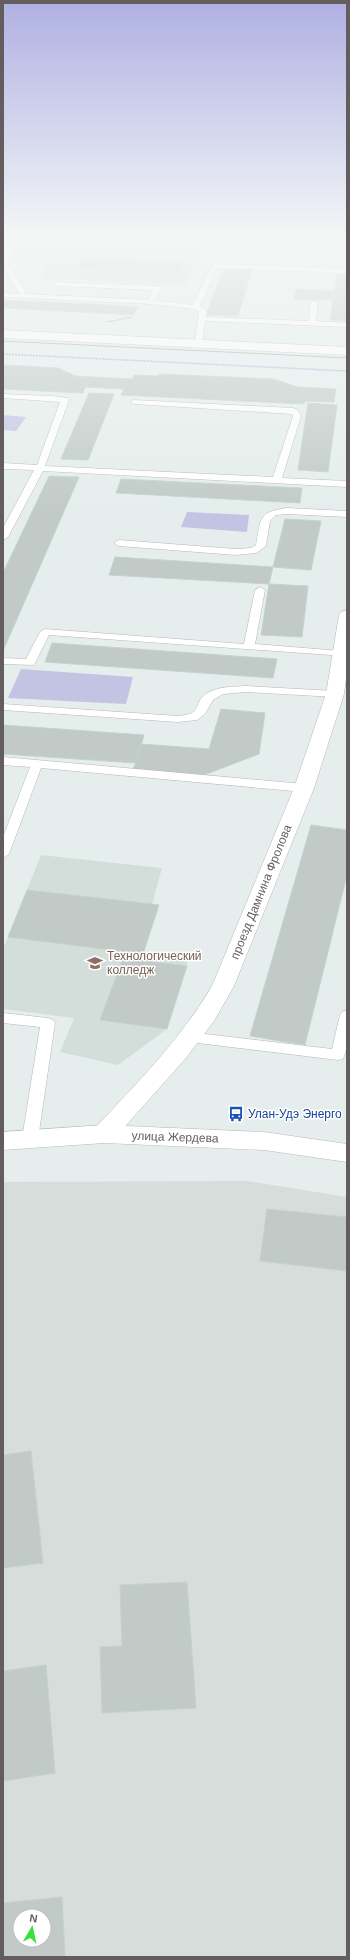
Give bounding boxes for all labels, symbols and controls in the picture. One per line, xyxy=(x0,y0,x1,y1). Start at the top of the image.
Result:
street label: проезд Дамнина Фролова xyxy=(228,822,295,961)
place label: Технологический колледж xyxy=(107,949,202,977)
school or university icon: Технологический колледж xyxy=(86,954,104,972)
bus stop icon: Улан-Удэ Энерго xyxy=(227,1105,245,1123)
place label: Улан-Удэ Энерго xyxy=(248,1107,342,1121)
street label: улица Жердева xyxy=(131,1128,219,1146)
north arrow xyxy=(12,1908,52,1948)
text: N xyxy=(29,1912,38,1925)

